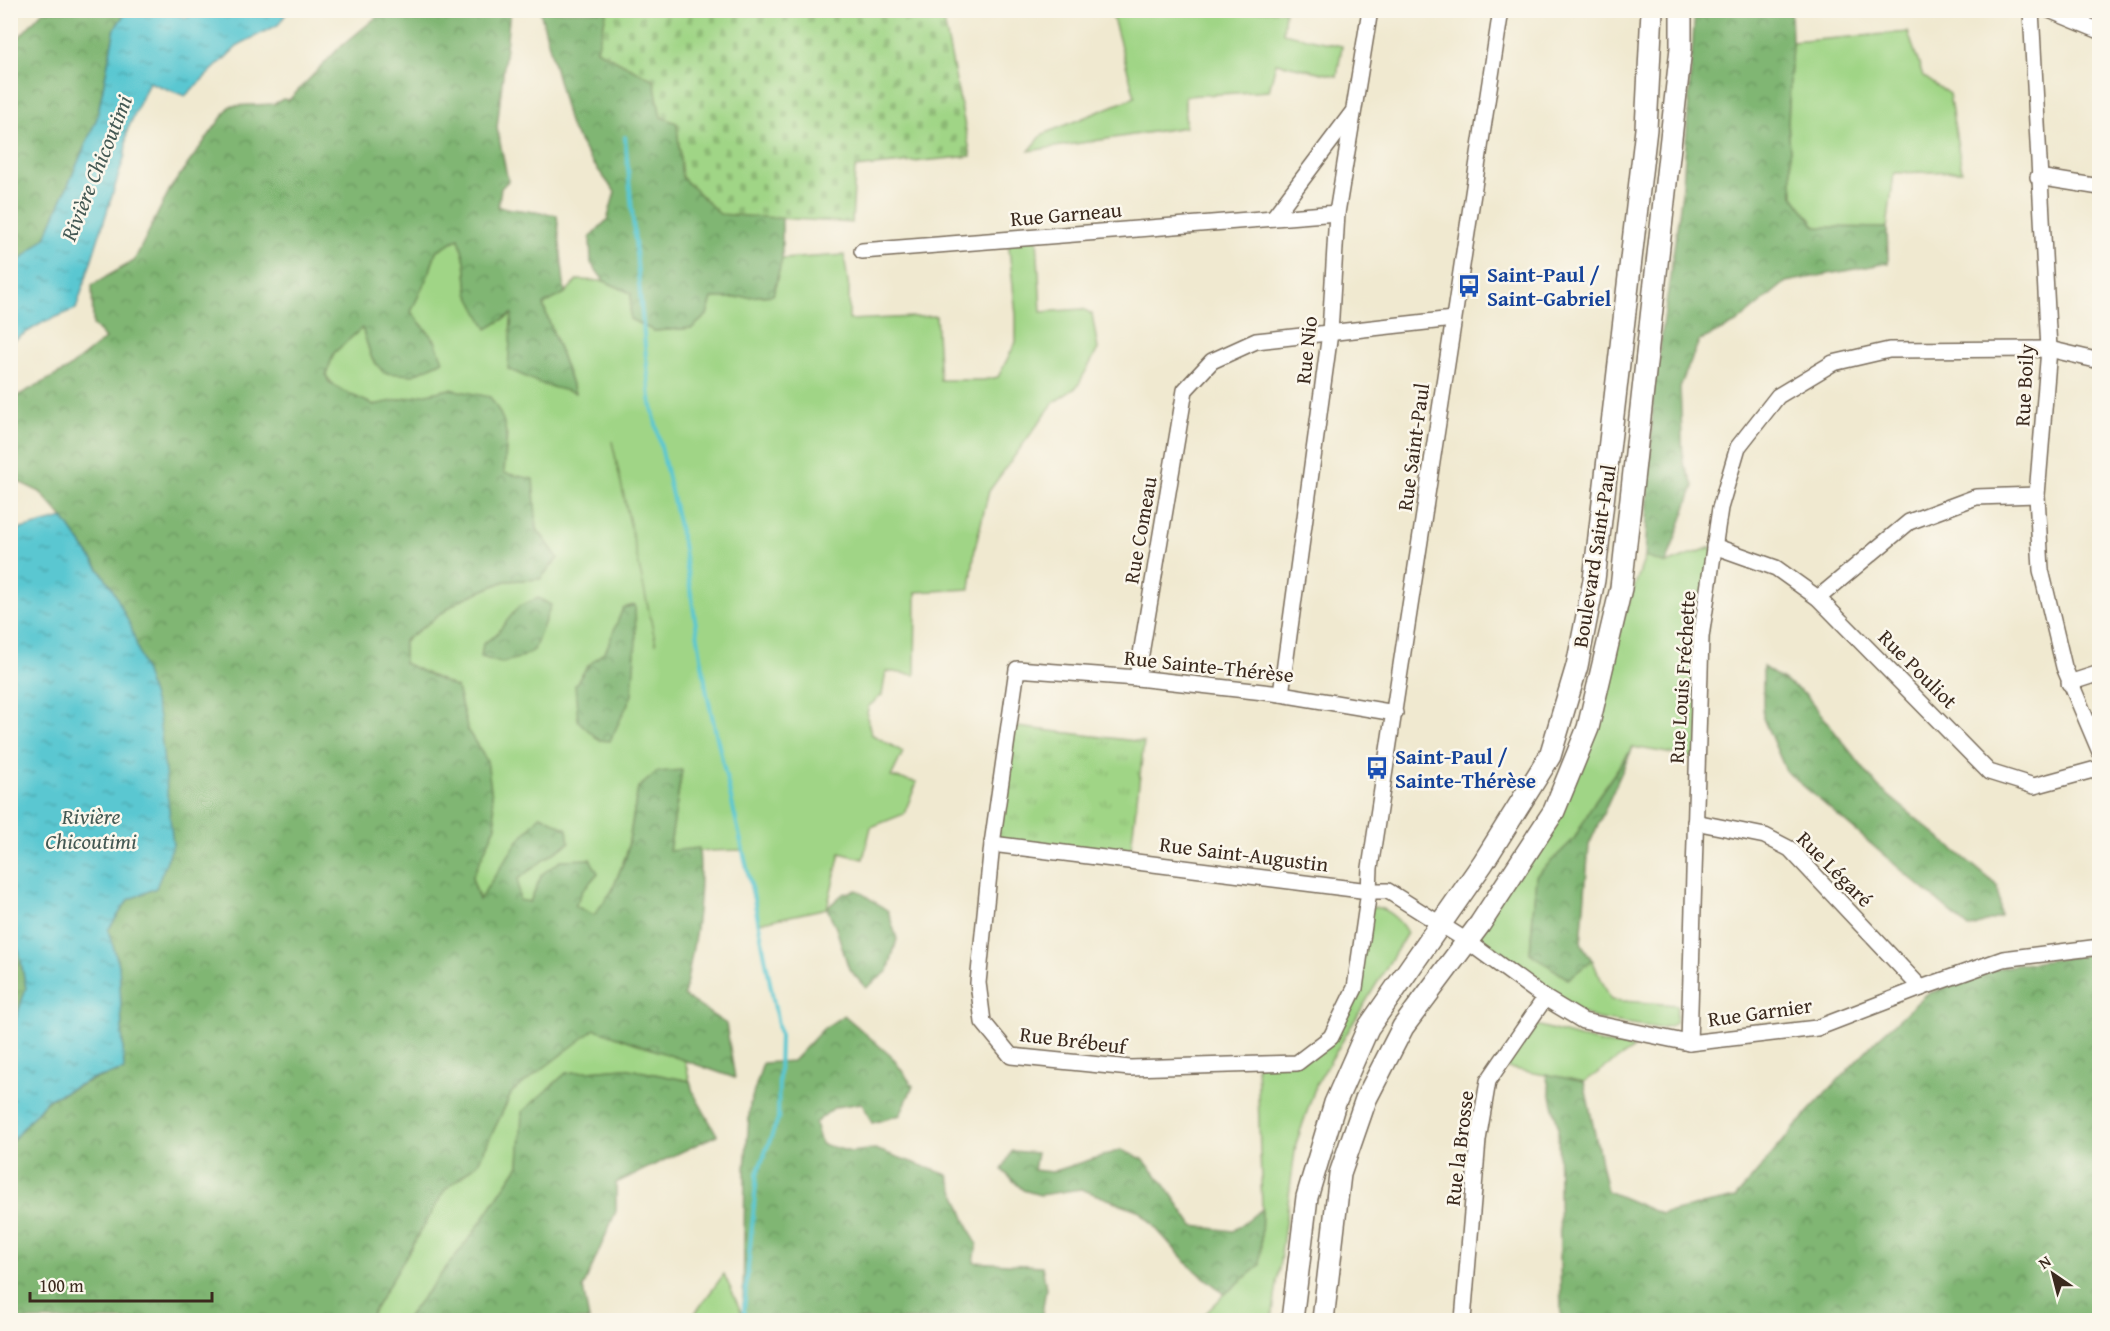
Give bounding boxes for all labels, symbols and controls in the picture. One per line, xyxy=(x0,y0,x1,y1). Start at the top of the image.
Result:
water label: Rivière Chicoutimi xyxy=(52,90,140,247)
street label: Rue Garneau xyxy=(1009,194,1124,234)
place label: Saint-Paul / Saint-Gabriel xyxy=(1487,259,1612,314)
bus stop icon: Saint-Paul / Saint-Gabriel xyxy=(1456,273,1482,299)
street label: Rue Nio xyxy=(1287,314,1325,386)
street label: Rue Boily xyxy=(2006,342,2042,427)
street label: Rue Saint-Paul xyxy=(1389,381,1437,513)
street label: Boulevard Saint-Paul xyxy=(1564,462,1624,650)
street label: Rue Comeau xyxy=(1115,473,1165,586)
street label: Rue Louis Fréchette xyxy=(1660,589,1704,764)
street label: Rue Pouliot xyxy=(1871,622,1965,716)
street label: Rue Sainte-Thérèse xyxy=(1123,642,1295,690)
place label: Saint-Paul / Sainte-Thérèse xyxy=(1395,741,1536,796)
bus stop icon: Saint-Paul / Sainte-Thérèse xyxy=(1364,755,1390,781)
water label: Rivière Chicoutimi xyxy=(45,800,137,857)
street label: Rue Légaré xyxy=(1790,824,1880,914)
street label: Rue Saint-Augustin xyxy=(1158,828,1330,880)
street label: Rue Garnier xyxy=(1706,989,1815,1035)
street label: Rue Brébeuf xyxy=(1018,1018,1130,1062)
street label: Rue la Brosse xyxy=(1437,1088,1481,1207)
north arrow xyxy=(2023,1244,2083,1304)
text: N xyxy=(2033,1249,2056,1275)
scale bar xyxy=(30,1265,212,1303)
text: 100 m xyxy=(39,1272,84,1299)

